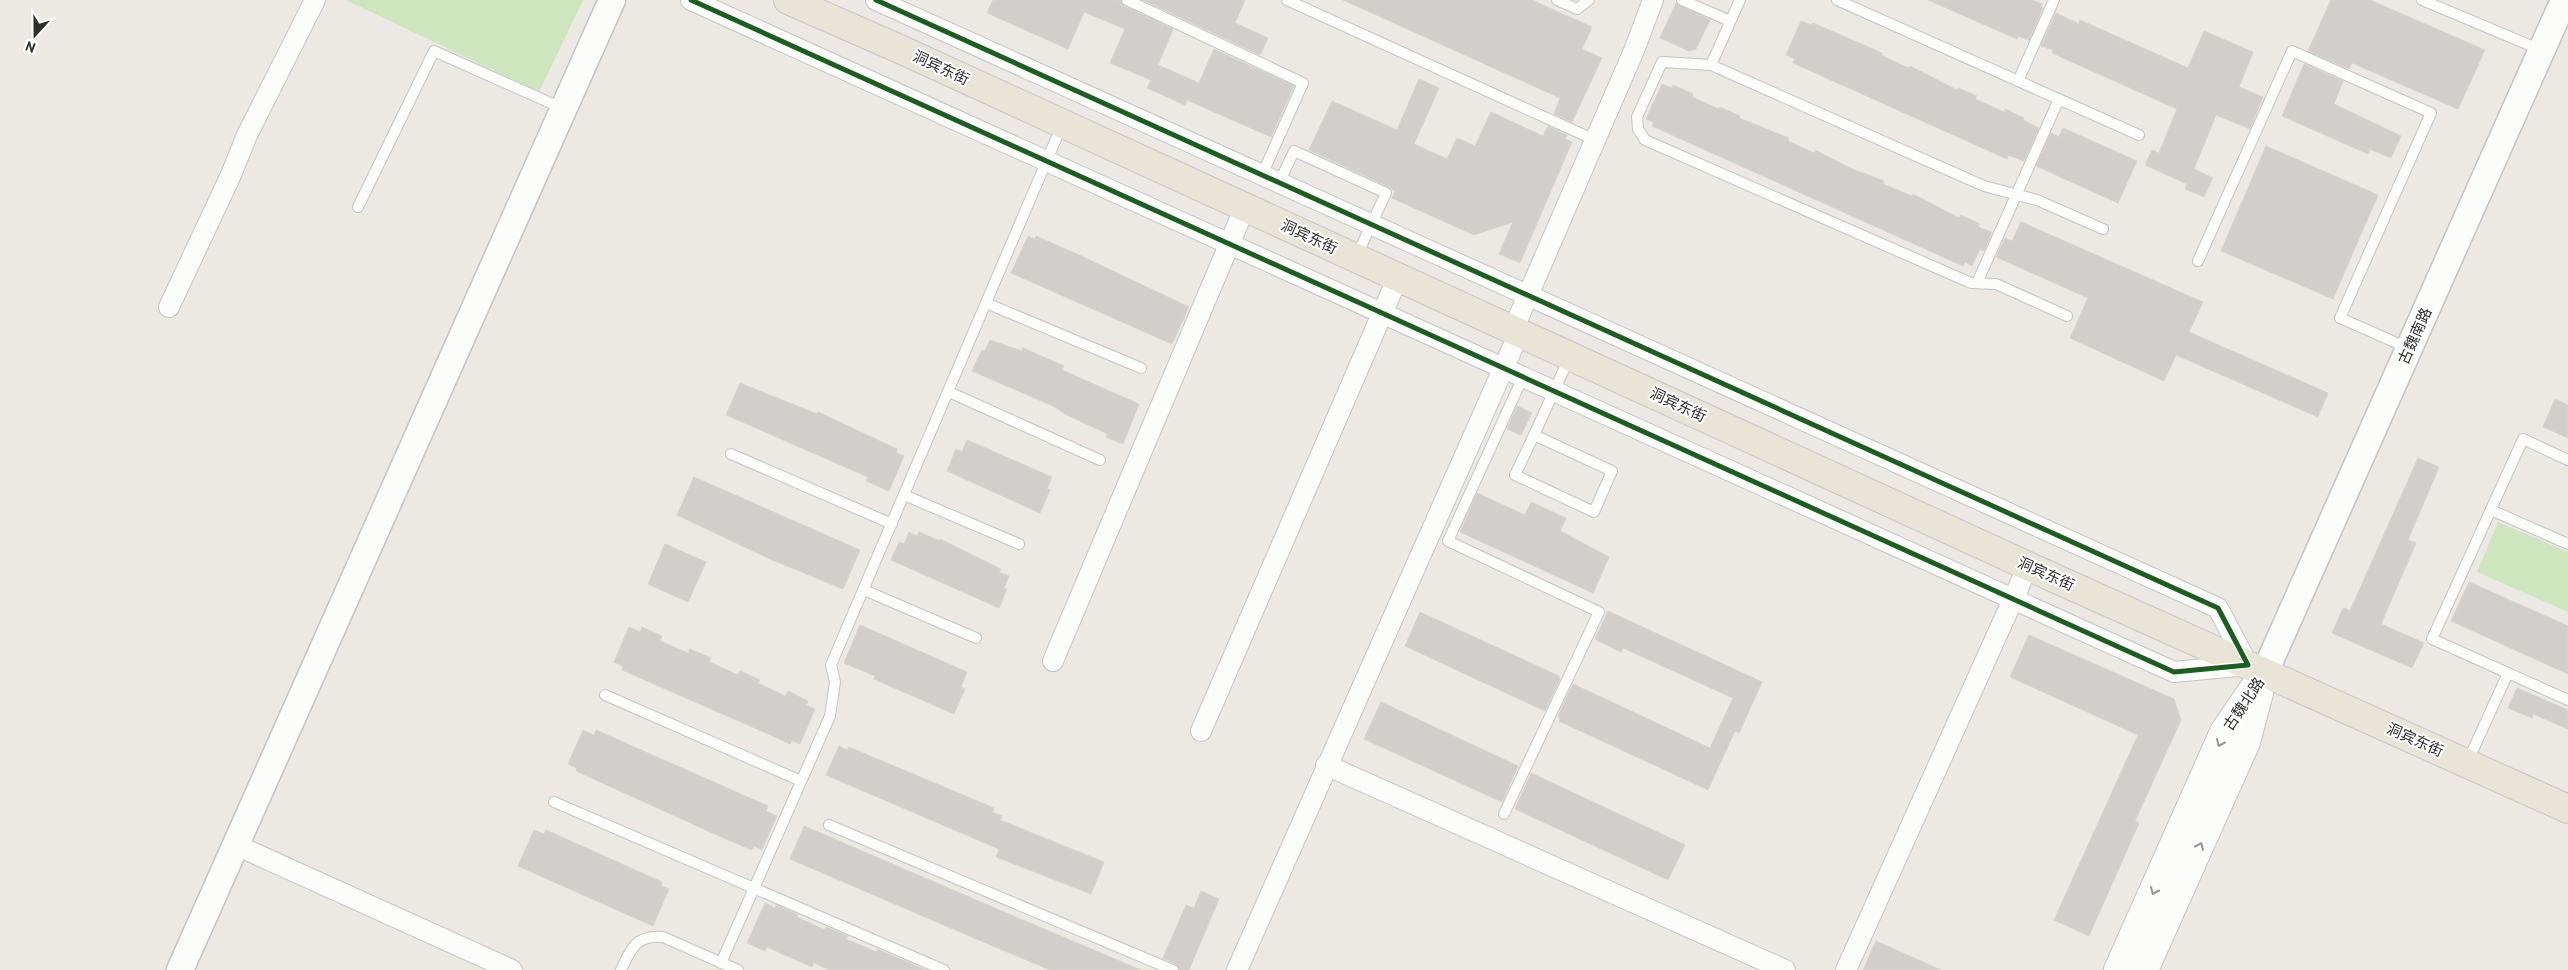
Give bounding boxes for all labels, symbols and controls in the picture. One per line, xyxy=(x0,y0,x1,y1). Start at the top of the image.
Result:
north arrow xyxy=(10,10,60,60)
text: N xyxy=(23,37,38,57)
street label: 洞宾东街 xyxy=(910,46,972,89)
street label: 洞宾东街 xyxy=(1278,215,1340,258)
street label: 古魏南路 xyxy=(2394,305,2435,367)
street label: 洞宾东街 xyxy=(1647,383,1709,426)
street label: 洞宾东街 xyxy=(2015,553,2077,594)
street label: 古魏北路 xyxy=(2219,674,2268,734)
street label: 洞宾东街 xyxy=(2384,719,2446,760)
one-way arrow xyxy=(2215,738,2226,747)
one-way arrow xyxy=(2193,842,2204,851)
one-way arrow xyxy=(2149,886,2160,895)

